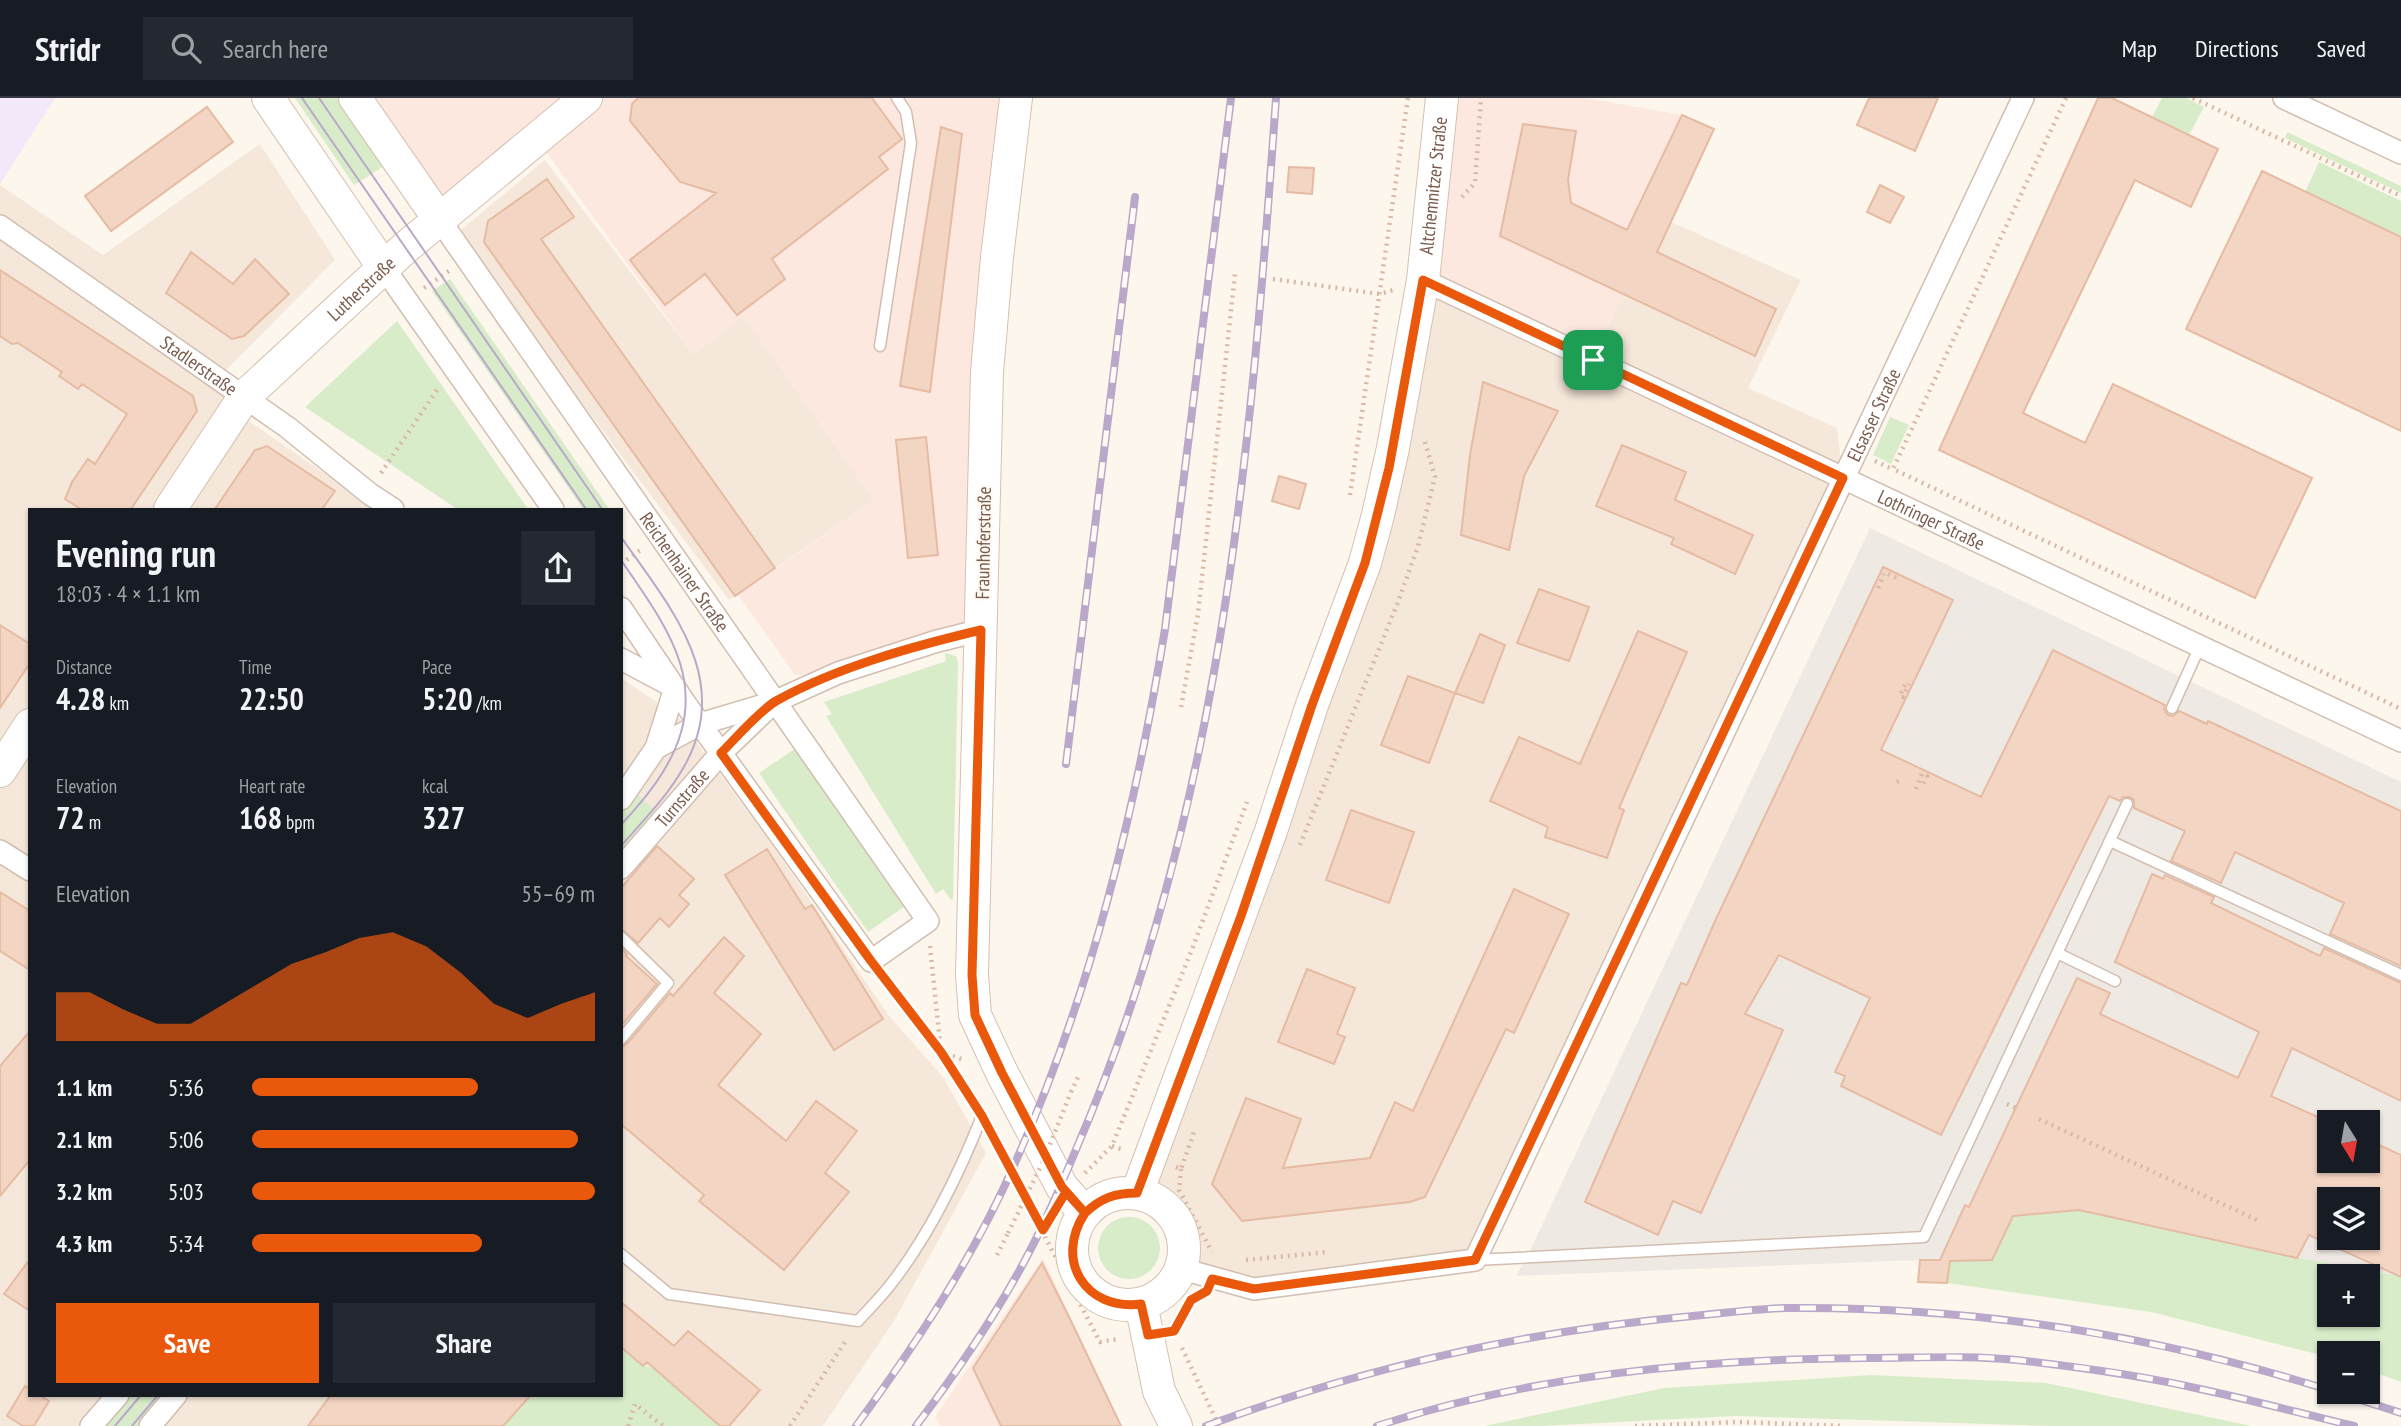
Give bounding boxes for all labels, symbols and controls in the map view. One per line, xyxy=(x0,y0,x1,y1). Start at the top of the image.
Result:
search box xyxy=(143,17,633,80)
text: Stridr xyxy=(35,27,101,70)
icon: search xyxy=(167,29,205,67)
text: Search here xyxy=(223,32,328,65)
text: Map xyxy=(2122,33,2157,64)
text: Directions xyxy=(2195,33,2279,64)
text: Saved xyxy=(2317,33,2366,64)
street label: Altchemnitzer Straße xyxy=(1414,115,1452,256)
street label: Lutherstraße xyxy=(322,251,400,326)
street label: Stadlerstraße xyxy=(156,330,242,401)
pin xyxy=(1563,330,1623,390)
icon: arrive xyxy=(1574,341,1612,379)
street label: Elsasser Straße xyxy=(1841,364,1906,465)
street label: Lothringer Straße xyxy=(1874,484,1989,555)
street label: Fraunhoferstraße xyxy=(970,486,996,600)
street label: Reichenhainer Straße xyxy=(635,507,735,637)
text: Evening run xyxy=(56,528,216,577)
button: share xyxy=(521,531,595,605)
text: 18:03 · 4 × 1.1 km xyxy=(56,579,200,608)
text: Distance xyxy=(56,655,112,679)
text: Time xyxy=(239,655,272,679)
text: Pace xyxy=(422,655,452,679)
text: 4.28 xyxy=(56,679,105,718)
text: 22:50 xyxy=(239,679,304,718)
text: 5:20 xyxy=(422,679,473,718)
text: km xyxy=(105,691,129,715)
text: /km xyxy=(473,691,502,715)
street label: Turnstraße xyxy=(650,763,714,832)
text: Elevation xyxy=(56,774,117,798)
text: Heart rate xyxy=(239,774,305,798)
text: kcal xyxy=(422,774,448,798)
text: 72 xyxy=(56,798,85,837)
text: 168 xyxy=(239,798,282,837)
text: 327 xyxy=(422,798,465,837)
text: m xyxy=(85,810,101,834)
text: bpm xyxy=(282,810,315,834)
text: Elevation xyxy=(56,879,130,908)
text: 55–69 m xyxy=(522,879,595,908)
text: 1.1 km xyxy=(56,1073,112,1102)
text: 5:36 xyxy=(168,1073,204,1102)
north arrow xyxy=(2317,1110,2380,1172)
map controls xyxy=(2317,1110,2380,1404)
text: 2.1 km xyxy=(56,1125,112,1154)
text: 5:06 xyxy=(168,1125,204,1154)
text: 3.2 km xyxy=(56,1177,112,1206)
text: 5:03 xyxy=(168,1177,204,1206)
button: layers xyxy=(2317,1187,2380,1250)
text: 4.3 km xyxy=(56,1229,112,1258)
text: 5:34 xyxy=(168,1229,204,1258)
button: + xyxy=(2317,1264,2380,1327)
button: Save xyxy=(56,1303,319,1383)
button: Share xyxy=(333,1303,595,1383)
button: − xyxy=(2317,1341,2380,1404)

